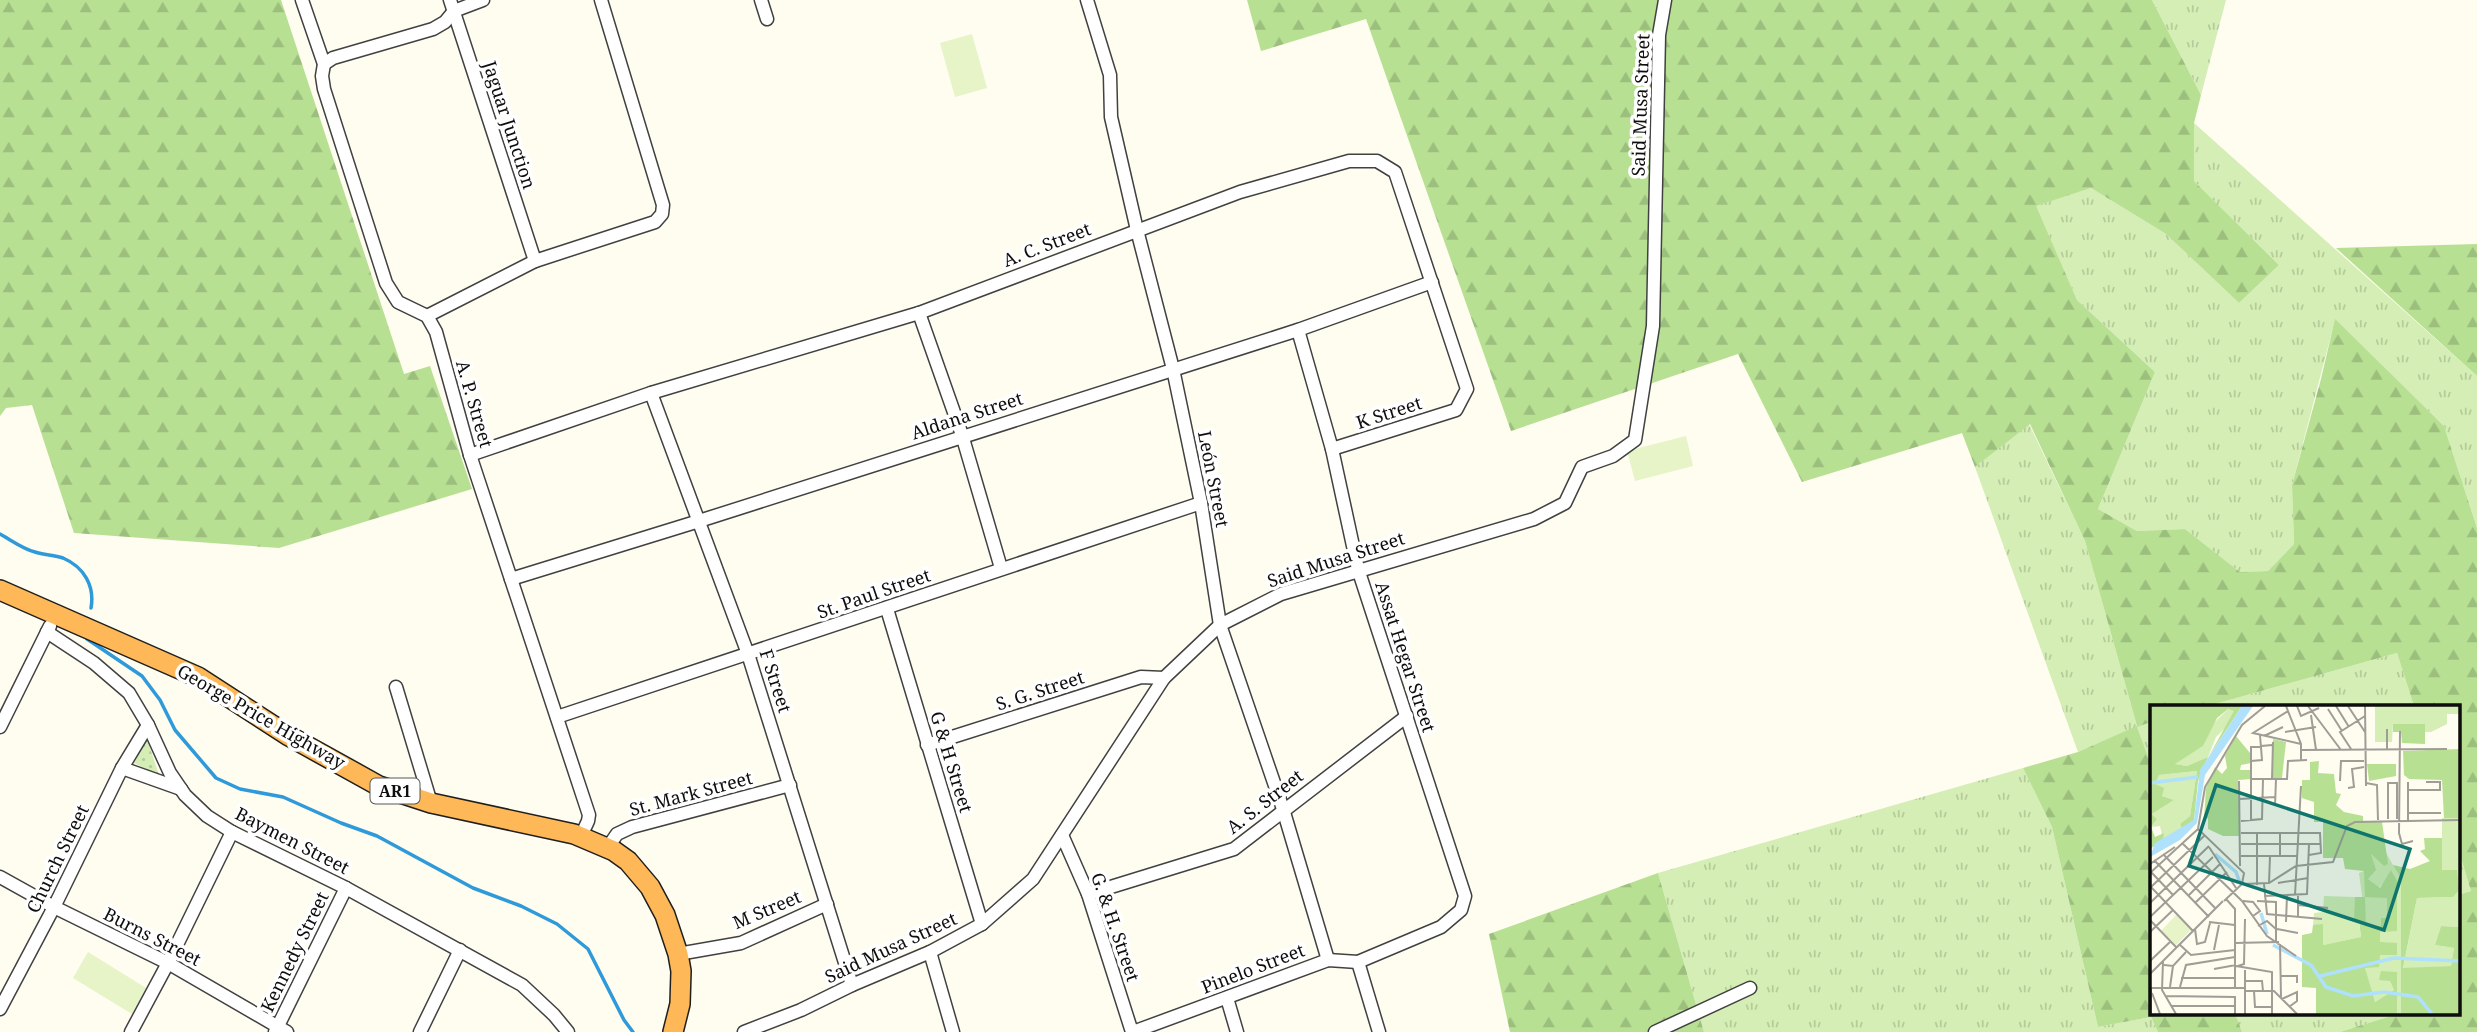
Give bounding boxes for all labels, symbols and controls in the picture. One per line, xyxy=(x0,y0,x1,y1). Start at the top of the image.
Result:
street label: Said Musa Street xyxy=(1626,33,1654,177)
street label: Jaguar Junction xyxy=(478,57,542,192)
street label: A. C. Street xyxy=(999,216,1094,272)
street label: A. P. Street xyxy=(451,357,499,450)
street label: Aldana Street xyxy=(908,386,1026,444)
street label: K Street xyxy=(1353,390,1424,434)
street label: León Street xyxy=(1193,429,1235,529)
street label: Said Musa Street xyxy=(1264,526,1407,593)
street label: St. Paul Street xyxy=(814,562,933,624)
street label: Assat Hegar Street xyxy=(1370,578,1442,735)
street label: F Street xyxy=(754,646,797,716)
street label: George Price Highway xyxy=(173,658,351,774)
street label: S. G. Street xyxy=(993,665,1087,716)
inset map xyxy=(2150,705,2460,1014)
street label: G & H Street xyxy=(925,708,979,815)
street label: A. S. Street xyxy=(1221,764,1308,839)
street label: St. Mark Street xyxy=(627,765,755,821)
road number: AR1 xyxy=(370,778,420,804)
street label: Church Street xyxy=(21,800,94,917)
street label: Baymen Street xyxy=(231,801,354,879)
street label: G. & H. Street xyxy=(1086,869,1146,984)
street label: M Street xyxy=(729,884,804,934)
street label: Kennedy Street xyxy=(255,888,334,1016)
street label: Burns Street xyxy=(100,901,205,971)
street label: Said Musa Street xyxy=(821,906,960,988)
street label: Pinelo Street xyxy=(1198,937,1308,999)

